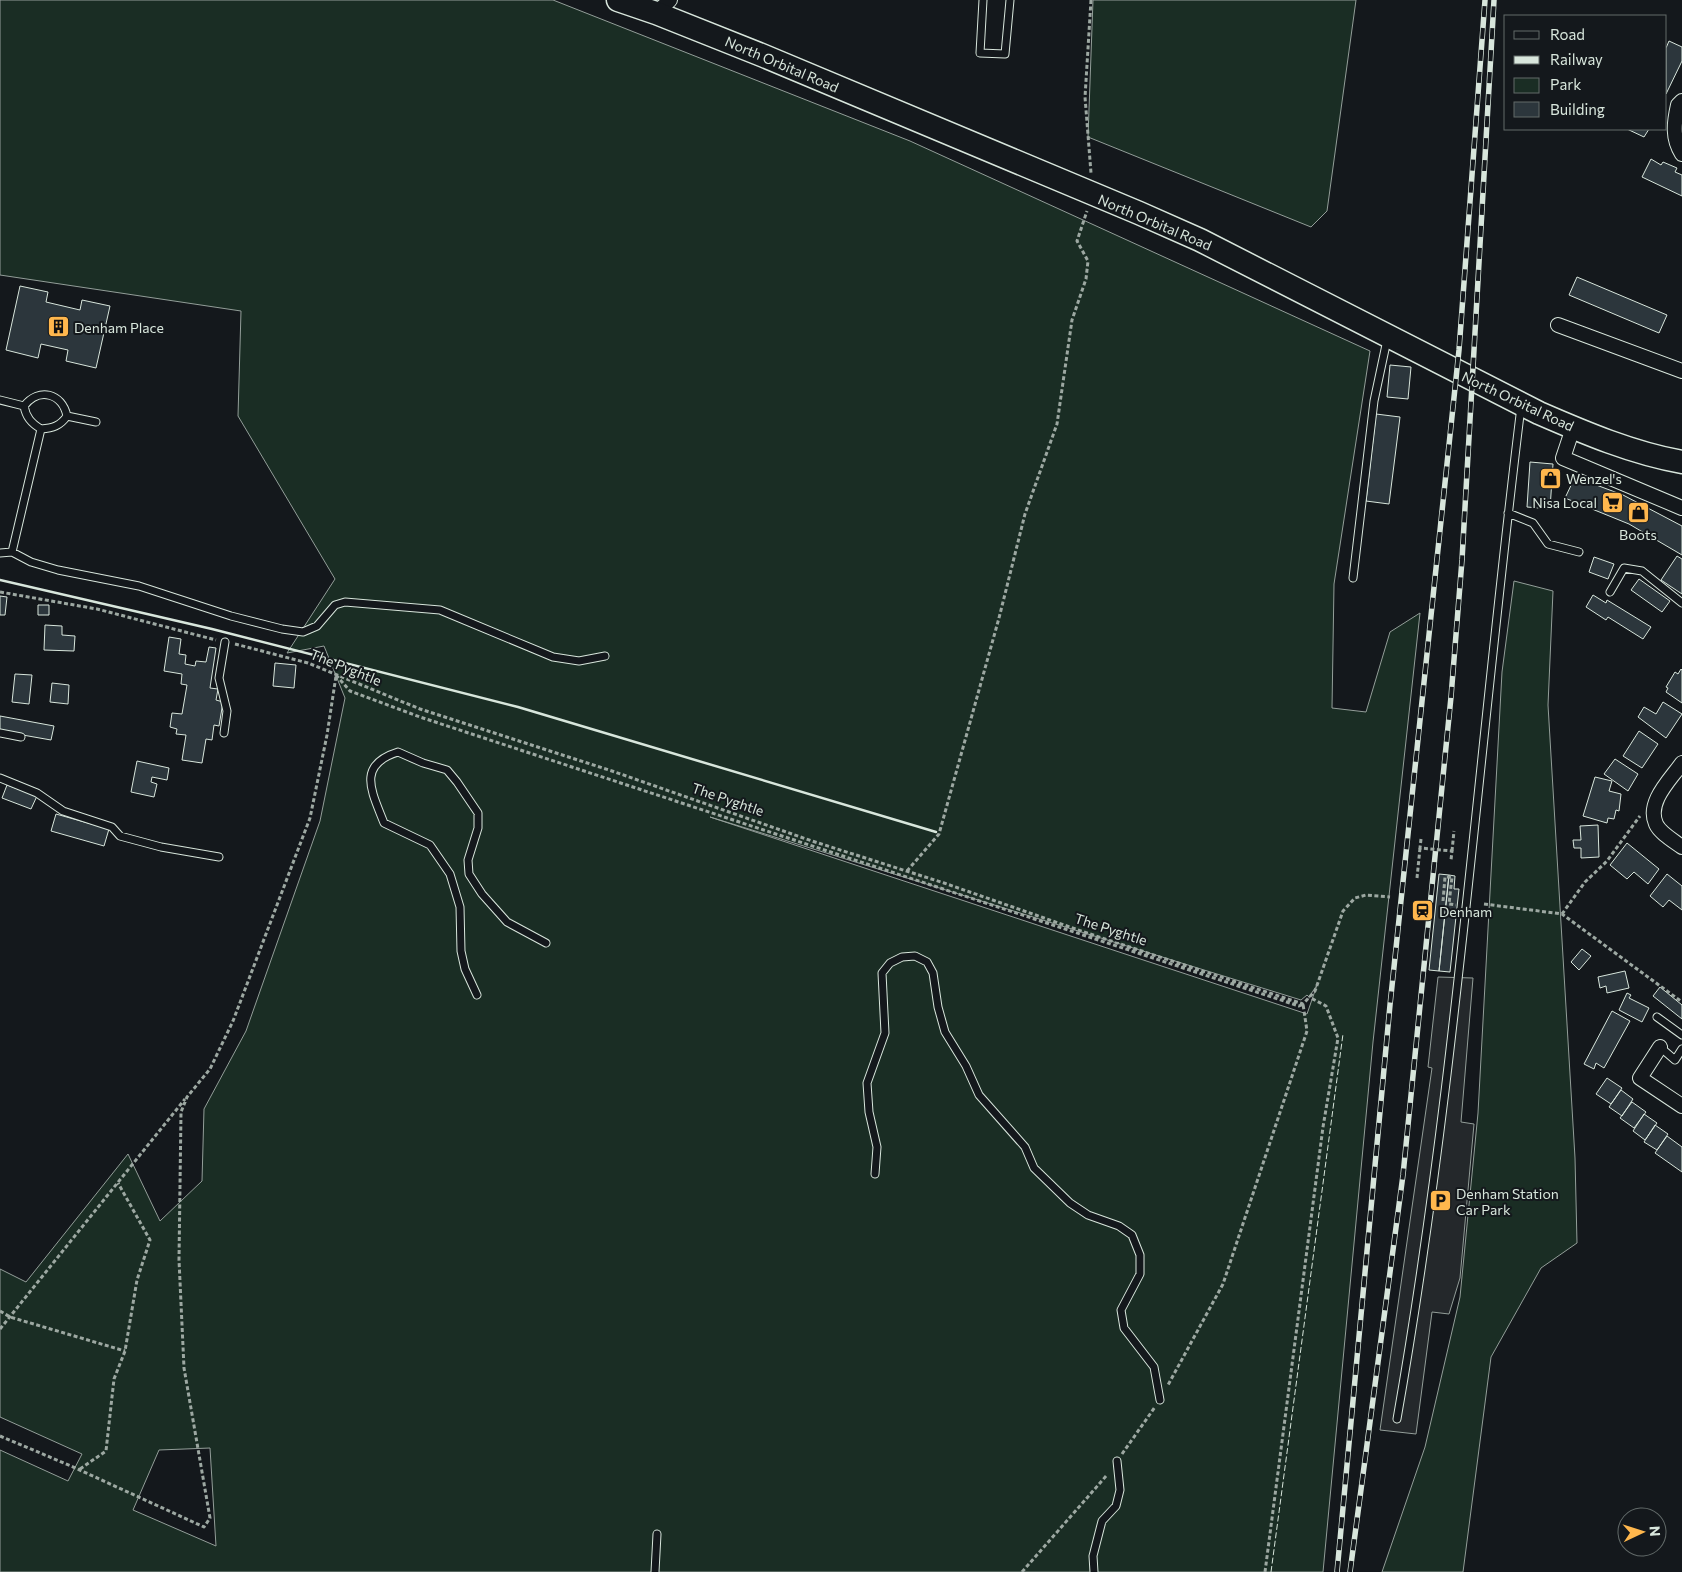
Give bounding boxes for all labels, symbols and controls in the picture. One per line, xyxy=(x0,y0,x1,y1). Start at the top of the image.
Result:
legend xyxy=(1504,15,1667,130)
text: Road xyxy=(1550,25,1585,43)
street label: North Orbital Road xyxy=(723,32,841,96)
text: Railway xyxy=(1550,50,1603,68)
text: Park xyxy=(1550,75,1581,93)
text: Building xyxy=(1550,100,1605,118)
street label: North Orbital Road xyxy=(1096,190,1214,254)
building icon: Denham Place xyxy=(46,315,70,339)
place label: Denham Place xyxy=(74,319,164,336)
street label: North Orbital Road xyxy=(1459,368,1577,434)
shop icon: Wenzel's xyxy=(1538,466,1562,490)
place label: Wenzel's xyxy=(1566,470,1622,487)
supermarket icon: Nisa Local xyxy=(1601,490,1625,514)
place label: Nisa Local xyxy=(1532,494,1597,511)
shop icon: Boots xyxy=(1626,500,1650,524)
place label: Boots xyxy=(1619,526,1657,543)
street label: The Pyghtle xyxy=(308,645,384,689)
street label: The Pyghtle xyxy=(690,779,766,819)
station icon: Denham xyxy=(1411,899,1435,923)
place label: Denham xyxy=(1439,903,1492,920)
street label: The Pyghtle xyxy=(1073,909,1149,949)
place label: Denham Station Car Park xyxy=(1456,1185,1559,1218)
parking icon: Denham Station Car Park xyxy=(1428,1189,1452,1213)
north arrow xyxy=(1617,1507,1667,1557)
text: N xyxy=(1647,1525,1664,1537)

